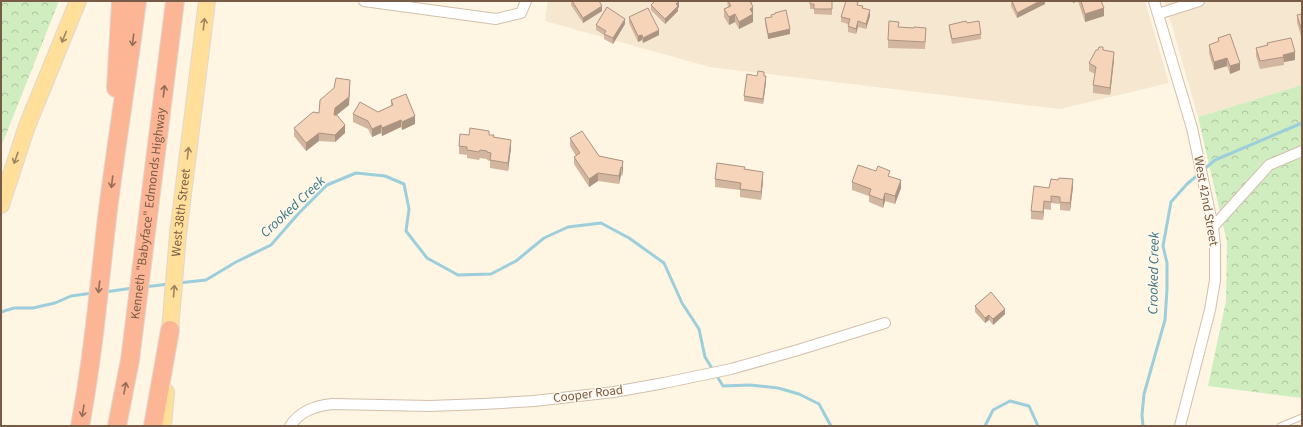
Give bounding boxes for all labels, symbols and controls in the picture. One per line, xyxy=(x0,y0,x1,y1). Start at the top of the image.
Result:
one-way arrow xyxy=(200,18,208,31)
one-way arrow xyxy=(60,31,67,43)
one-way arrow xyxy=(129,33,136,46)
one-way arrow xyxy=(160,85,168,98)
street label: Kenneth "Babyface" Edmonds Highway xyxy=(126,106,171,320)
one-way arrow xyxy=(185,147,192,160)
one-way arrow xyxy=(12,151,19,164)
street label: West 42nd Street xyxy=(1189,154,1223,248)
street label: West 38th Street xyxy=(167,167,195,257)
water label: Crooked Creek xyxy=(256,171,330,242)
one-way arrow xyxy=(108,175,116,188)
water label: Crooked Creek xyxy=(1143,231,1165,314)
one-way arrow xyxy=(95,280,103,293)
one-way arrow xyxy=(170,285,177,298)
street label: Cooper Road xyxy=(552,381,624,407)
one-way arrow xyxy=(121,382,129,395)
one-way arrow xyxy=(79,404,87,417)

